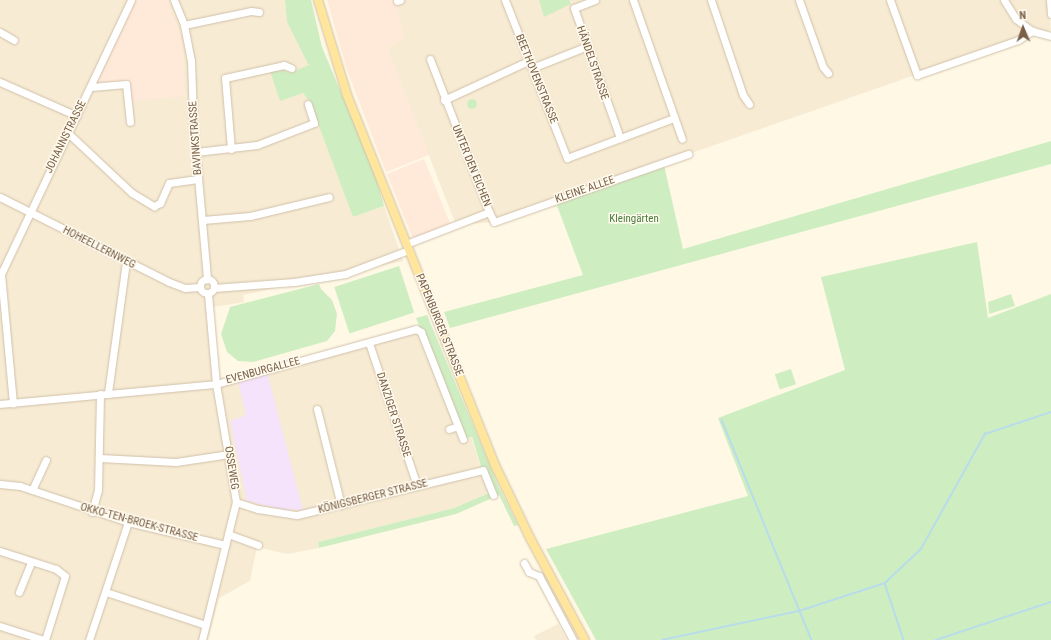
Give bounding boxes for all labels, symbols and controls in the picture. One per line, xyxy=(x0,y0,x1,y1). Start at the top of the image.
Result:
north arrow xyxy=(1003,8,1043,48)
text: N xyxy=(1019,9,1026,22)
street label: HÄNDELSTRASSE xyxy=(573,24,611,102)
street label: BEETHOVENSTRASSE xyxy=(512,32,560,126)
street label: JOHANNSTRASSE xyxy=(43,98,89,176)
street label: BAVINKSTRASSE xyxy=(187,101,205,175)
street label: UNTER DEN EICHEN xyxy=(449,123,493,209)
street label: KLEINE ALLEE xyxy=(554,174,616,206)
park label: Kleingärten xyxy=(609,212,659,226)
street label: HOHEELLERNWEG xyxy=(60,224,138,272)
street label: PAPENBURGER STRASSE xyxy=(412,272,466,378)
street label: EVENBURGALLEE xyxy=(225,355,301,387)
street label: DANZIGER STRASSE xyxy=(373,371,413,459)
street label: OSSEWEG xyxy=(221,445,241,491)
street label: KÖNIGSBERGER STRASSE xyxy=(317,477,429,517)
street label: OKKO-TEN-BROEK-STRASSE xyxy=(79,501,199,545)

